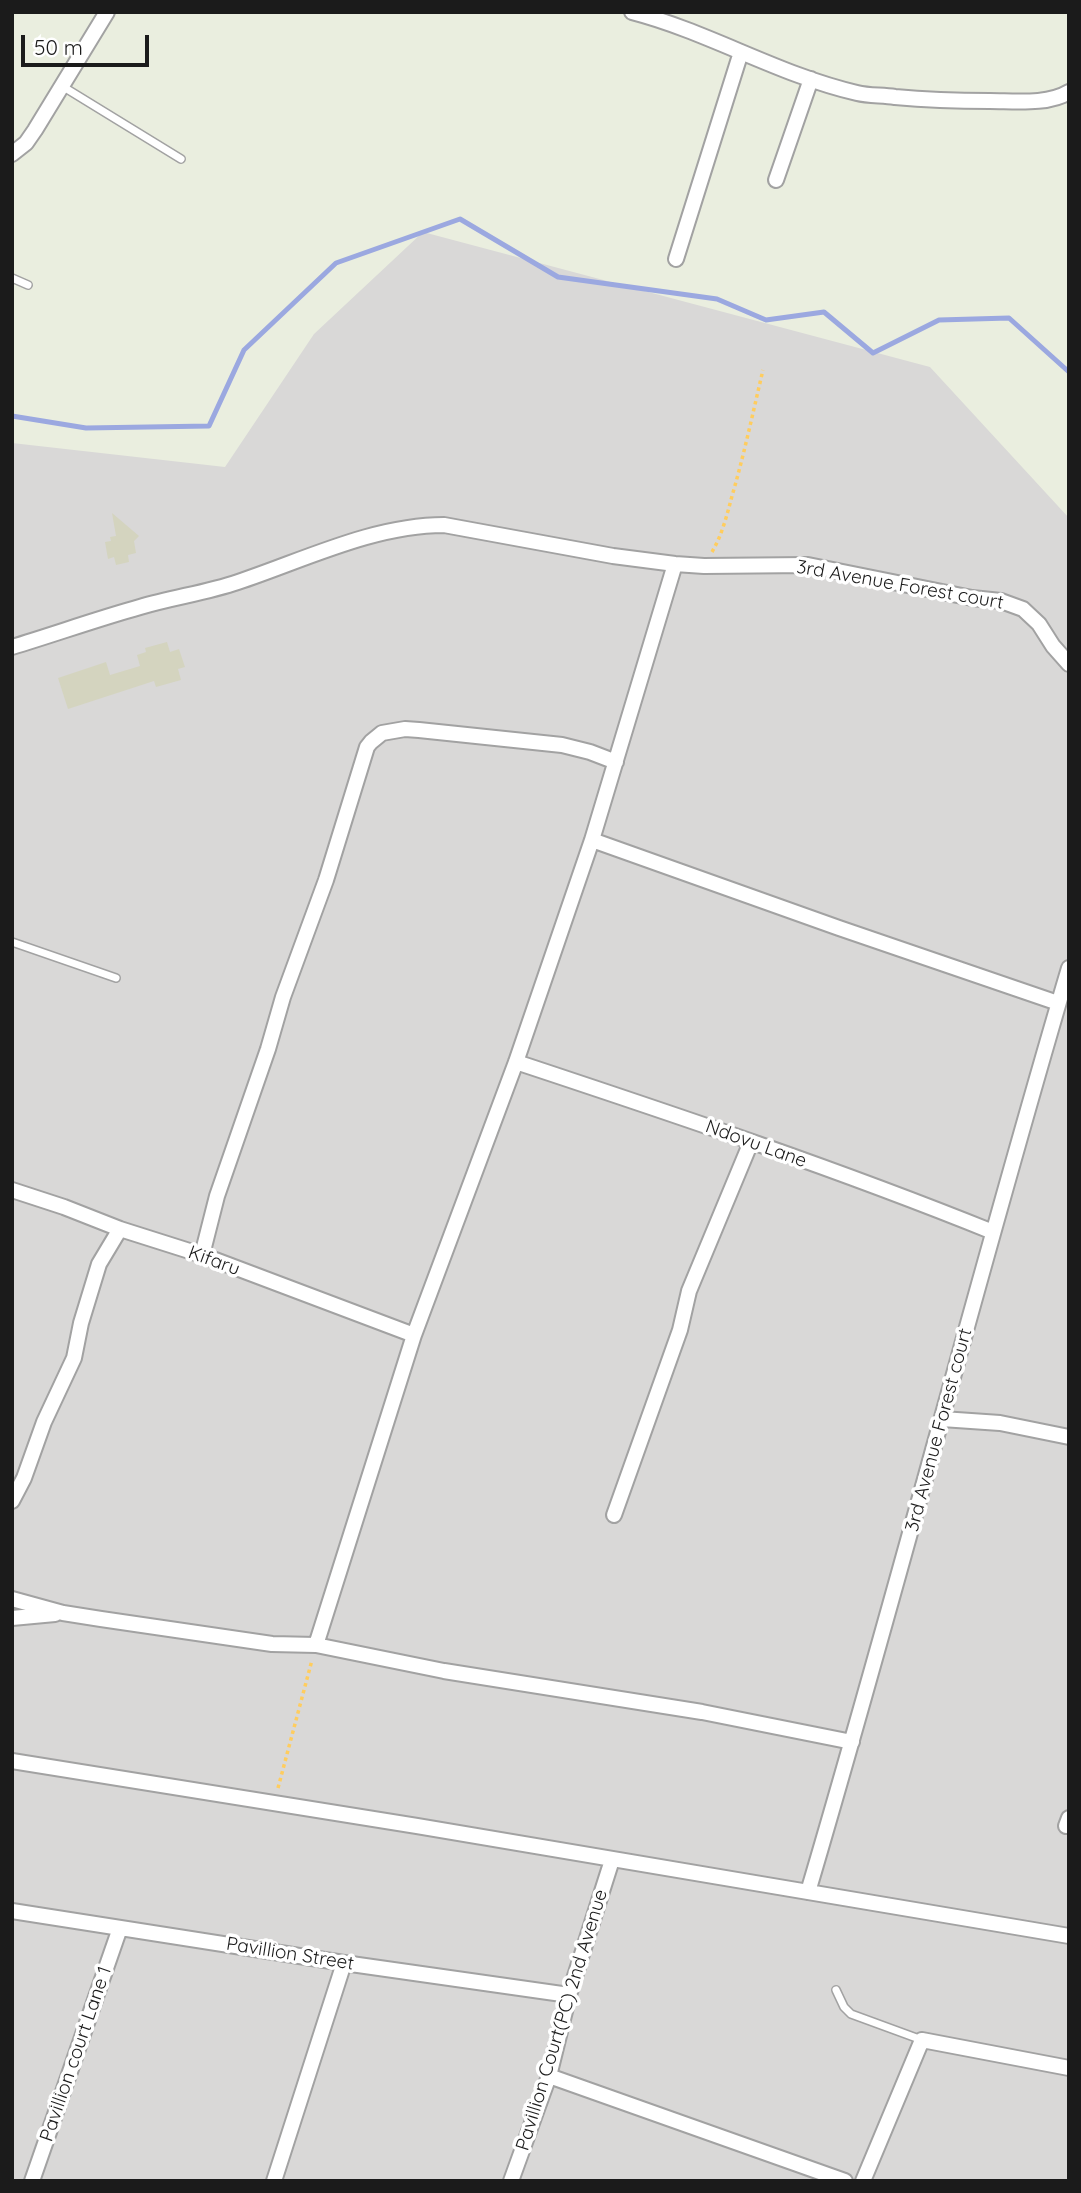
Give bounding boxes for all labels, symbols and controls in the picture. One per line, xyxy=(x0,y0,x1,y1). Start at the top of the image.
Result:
scale bar xyxy=(24,21,152,65)
text: 50 m xyxy=(34,34,83,60)
street label: 3rd Avenue Forest court xyxy=(795,556,1005,614)
street label: Ndovu Lane xyxy=(702,1115,810,1173)
street label: Kifaru xyxy=(185,1241,243,1281)
street label: 3rd Avenue Forest court xyxy=(901,1326,977,1534)
street label: Pavillion Court(PC) 2nd Avenue xyxy=(511,1887,613,2153)
street label: Pavillion Street xyxy=(225,1933,355,1975)
street label: Pavillion court Lane 1 xyxy=(35,1963,117,2145)

